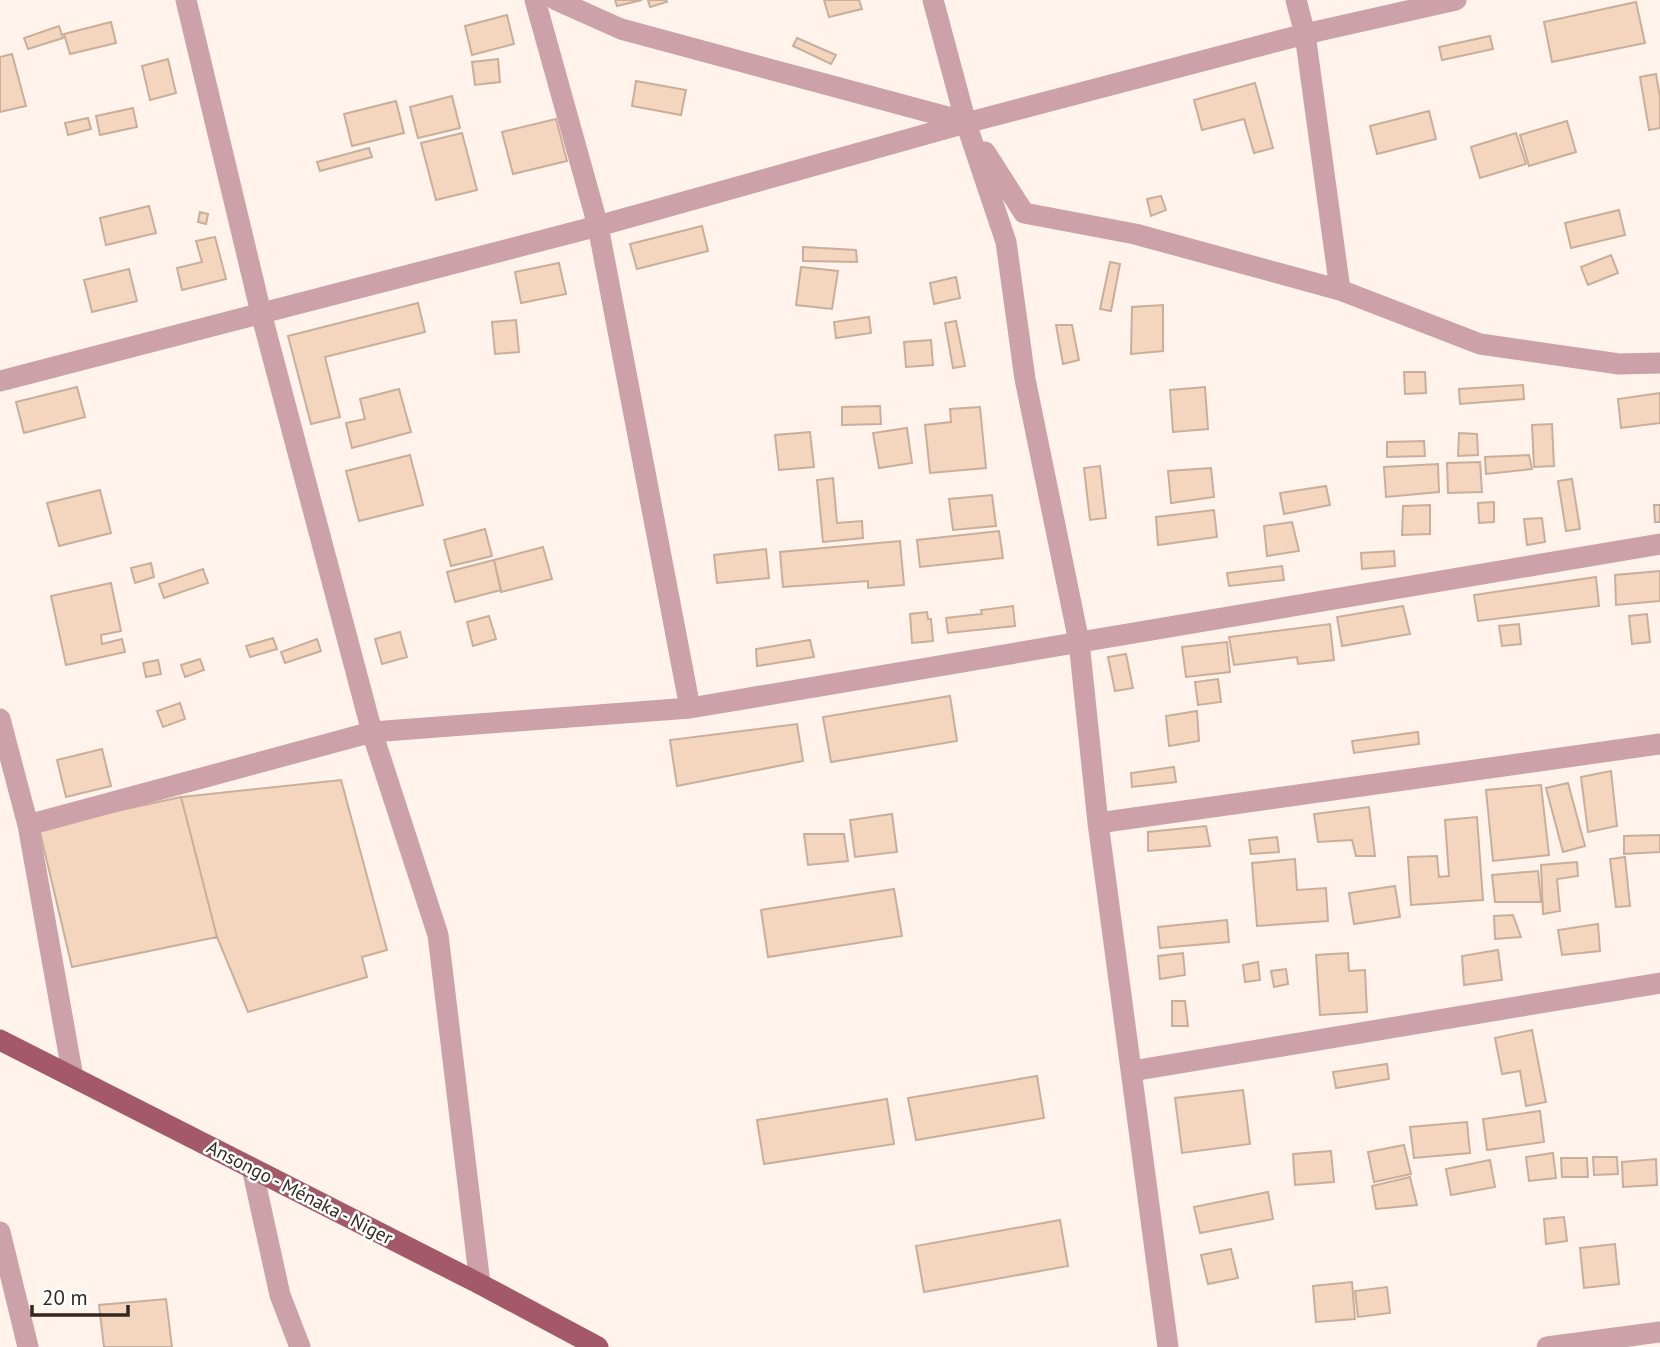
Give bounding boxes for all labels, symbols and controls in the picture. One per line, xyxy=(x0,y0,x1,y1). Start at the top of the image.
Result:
street label: Ansongo - Ménaka - Niger xyxy=(203,1135,398,1250)
scale bar xyxy=(32,1274,128,1318)
text: 20 m xyxy=(42,1284,88,1311)

